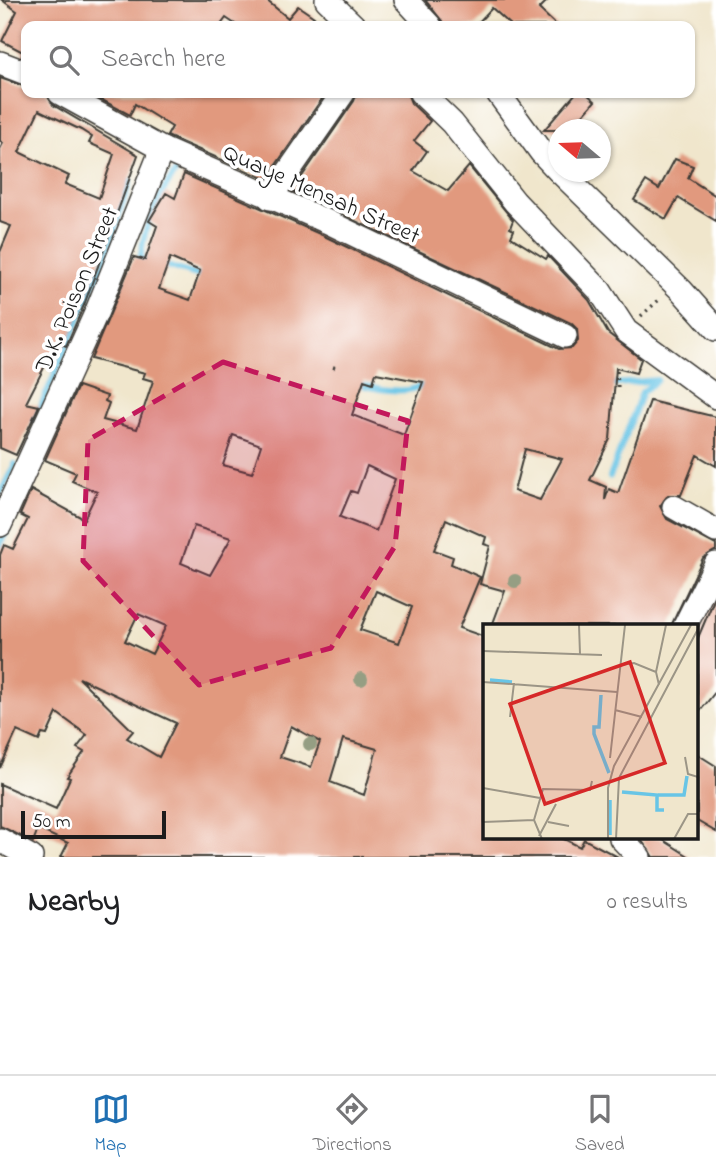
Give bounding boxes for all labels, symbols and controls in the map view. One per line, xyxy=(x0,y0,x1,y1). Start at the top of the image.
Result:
search box xyxy=(21,21,695,98)
icon: search xyxy=(45,41,83,79)
text: Search here xyxy=(101,41,226,79)
north arrow xyxy=(548,119,611,182)
street label: Quaye Mensah Street xyxy=(216,136,425,255)
street label: D.K. Poison Street xyxy=(27,202,129,379)
inset map xyxy=(483,624,698,839)
scale bar xyxy=(21,808,166,840)
text: 50 m xyxy=(32,809,71,836)
text: Nearby xyxy=(28,881,120,925)
text: 0 results xyxy=(607,886,688,919)
tab: Map xyxy=(92,1090,130,1159)
tab: Directions xyxy=(313,1090,392,1159)
tab: Saved xyxy=(575,1090,624,1159)

